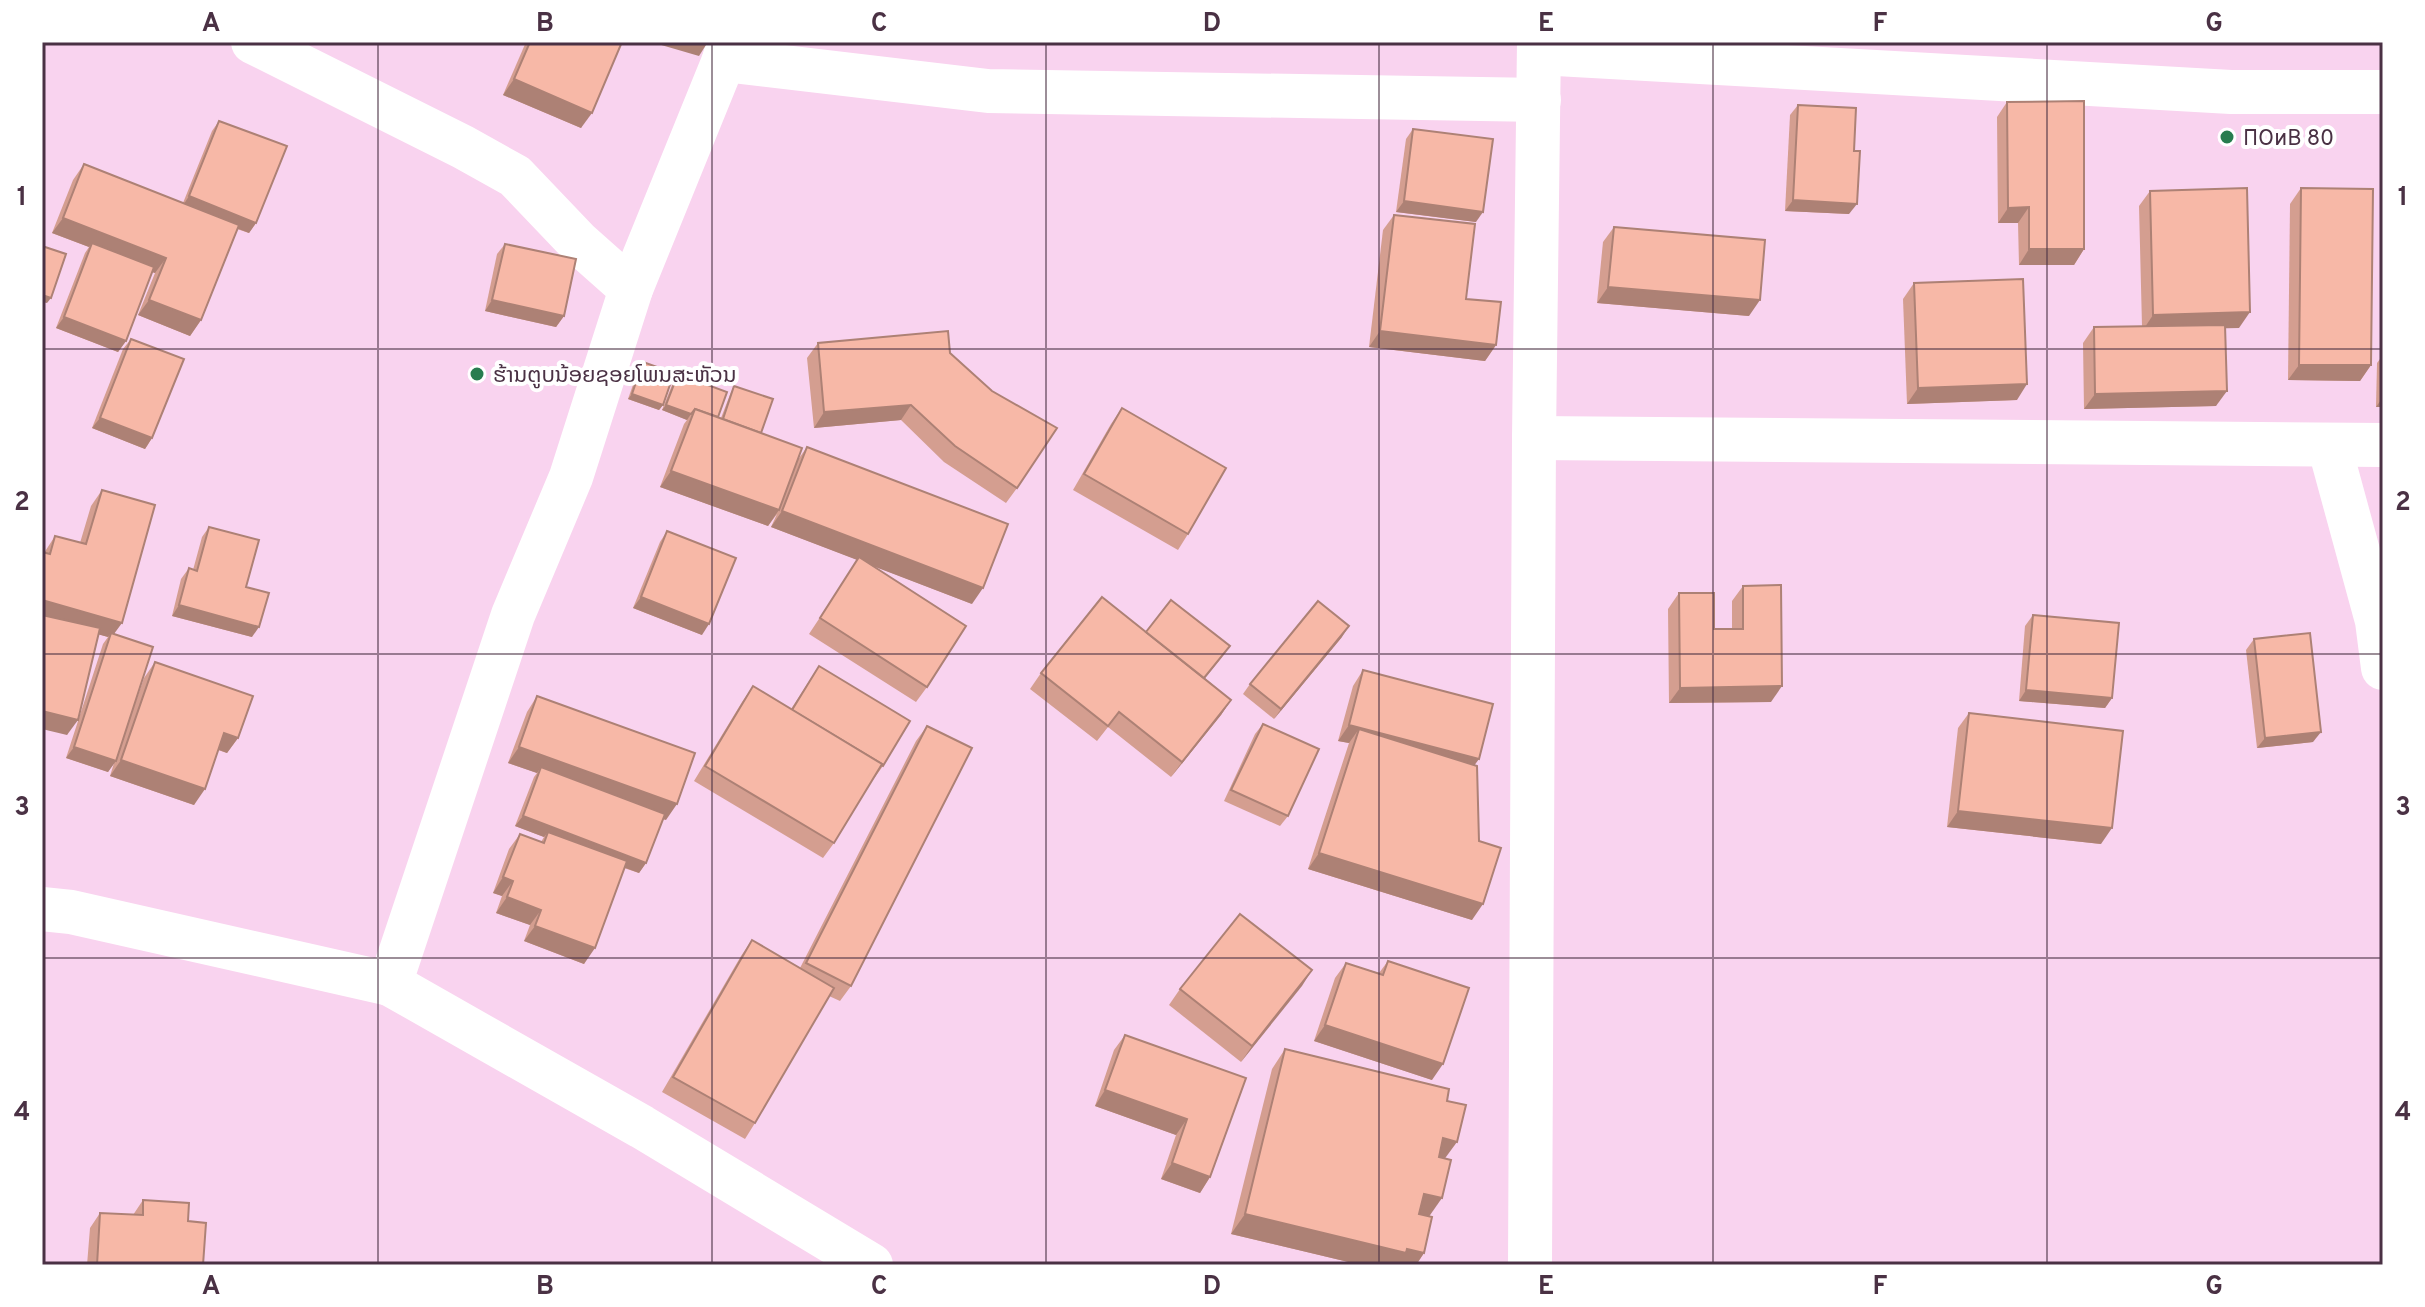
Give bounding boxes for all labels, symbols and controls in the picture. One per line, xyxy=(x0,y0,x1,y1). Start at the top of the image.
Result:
text: A xyxy=(202,8,220,41)
text: B xyxy=(536,8,554,41)
text: C xyxy=(871,8,887,41)
text: D xyxy=(1203,8,1221,41)
text: E xyxy=(1538,8,1554,41)
text: F xyxy=(1873,8,1888,41)
text: G xyxy=(2205,8,2223,41)
place label: ПОиВ 80 xyxy=(2243,126,2334,153)
marker: ПОиВ 80 xyxy=(2218,128,2236,146)
text: 1 xyxy=(17,182,27,215)
text: 1 xyxy=(2398,182,2408,215)
place label: ຮ້ານຕູບນ້ອຍຊອຍໂພນສະຫັວນ xyxy=(493,363,737,390)
marker: ຮ້ານຕູບນ້ອຍຊອຍໂພນສະຫັວນ xyxy=(468,365,486,383)
text: 2 xyxy=(14,487,30,520)
text: 2 xyxy=(2395,487,2411,520)
text: 3 xyxy=(14,792,30,825)
text: 3 xyxy=(2395,792,2411,825)
text: 4 xyxy=(14,1097,30,1130)
text: 4 xyxy=(2395,1097,2411,1130)
text: A xyxy=(202,1271,220,1304)
text: B xyxy=(536,1271,554,1304)
text: C xyxy=(871,1271,887,1304)
text: D xyxy=(1203,1271,1221,1304)
text: E xyxy=(1538,1271,1554,1304)
text: F xyxy=(1873,1271,1888,1304)
text: G xyxy=(2205,1271,2223,1304)

